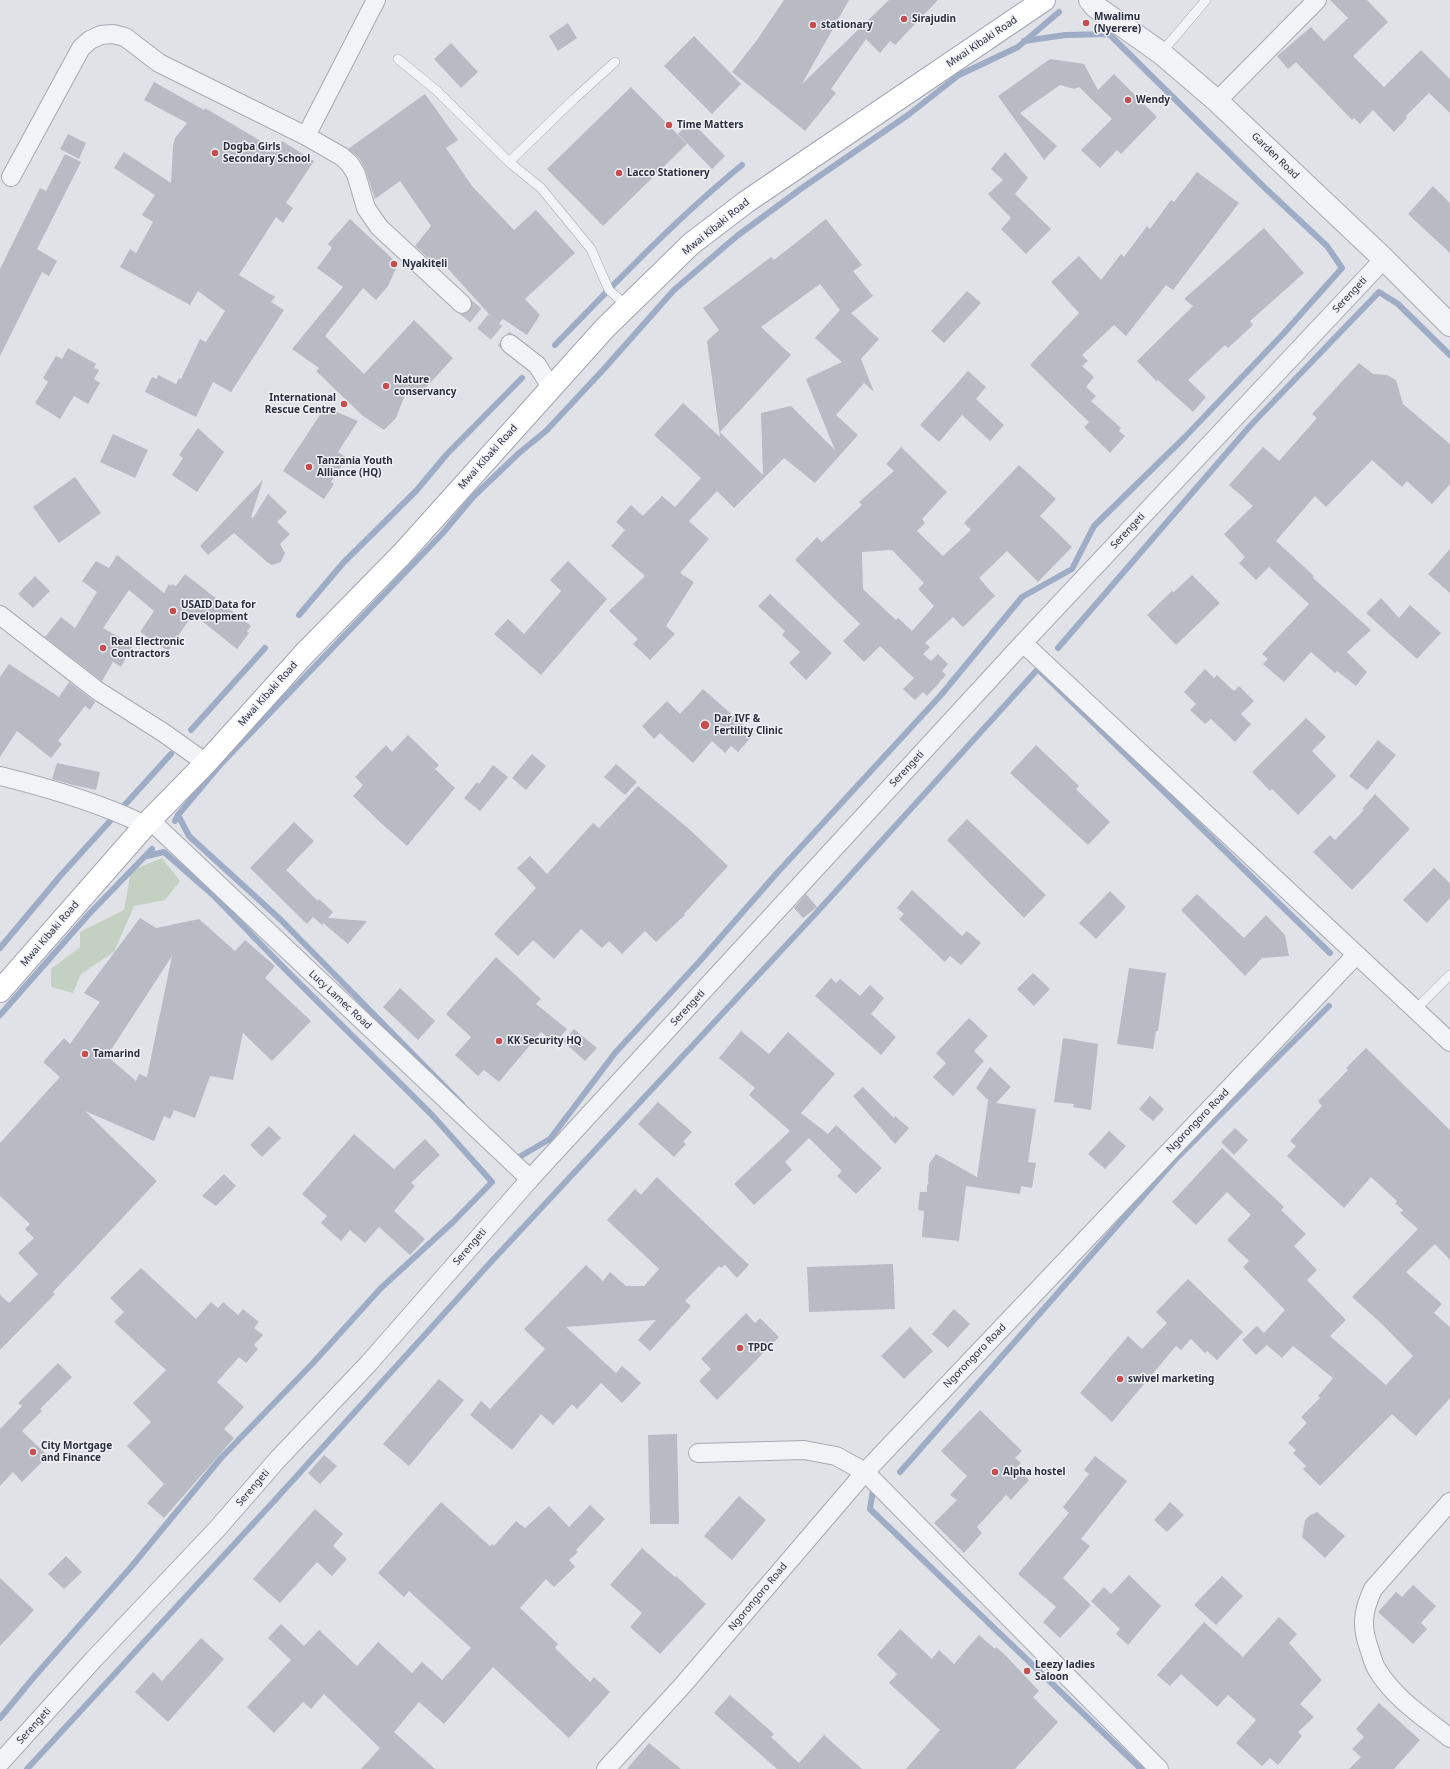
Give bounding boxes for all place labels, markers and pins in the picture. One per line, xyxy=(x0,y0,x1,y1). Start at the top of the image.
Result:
place label: Mwalimu (Nyerere) xyxy=(1094,11,1141,34)
place label: Sirajudin xyxy=(912,13,956,25)
marker: Sirajudin xyxy=(899,14,909,24)
marker: Mwalimu (Nyerere) xyxy=(1081,18,1091,28)
place label: stationary xyxy=(821,19,873,31)
marker: stationary xyxy=(808,20,818,30)
place label: Wendy xyxy=(1136,94,1170,106)
marker: Wendy xyxy=(1123,95,1133,105)
place label: Time Matters xyxy=(677,119,744,131)
marker: Time Matters xyxy=(664,120,674,130)
place label: Dogba Girls Secondary School xyxy=(223,141,310,164)
marker: Dogba Girls Secondary School xyxy=(210,148,220,158)
place label: Lacco Stationery xyxy=(627,167,710,179)
marker: Lacco Stationery xyxy=(614,168,624,178)
place label: Nyakiteli xyxy=(402,258,447,270)
marker: Nyakiteli xyxy=(389,259,399,269)
place label: Nature conservancy xyxy=(394,374,456,398)
marker: Nature conservancy xyxy=(381,381,391,391)
place label: International Rescue Centre xyxy=(265,392,336,416)
marker: International Rescue Centre xyxy=(339,399,349,409)
place label: Tanzania Youth Alliance (HQ) xyxy=(317,455,393,478)
marker: Tanzania Youth Alliance (HQ) xyxy=(304,462,314,472)
place label: USAID Data for Development xyxy=(181,599,256,622)
marker: USAID Data for Development xyxy=(168,606,178,616)
place label: Real Electronic Contractors xyxy=(111,636,184,660)
marker: Real Electronic Contractors xyxy=(98,643,108,653)
place label: Dar IVF & Fertility Clinic xyxy=(714,713,783,736)
marker: Dar IVF & Fertility Clinic xyxy=(699,719,711,731)
place label: KK Security HQ xyxy=(507,1035,582,1047)
marker: KK Security HQ xyxy=(494,1036,504,1046)
place label: Tamarind xyxy=(93,1048,140,1060)
marker: Tamarind xyxy=(80,1049,90,1059)
place label: TPDC xyxy=(748,1342,774,1354)
marker: TPDC xyxy=(735,1343,745,1353)
place label: swivel marketing xyxy=(1128,1373,1214,1385)
marker: swivel marketing xyxy=(1115,1374,1125,1384)
place label: City Mortgage and Finance xyxy=(41,1440,112,1464)
marker: City Mortgage and Finance xyxy=(28,1447,38,1457)
place label: Alpha hostel xyxy=(1003,1466,1065,1478)
marker: Alpha hostel xyxy=(990,1467,1000,1477)
place label: Leezy ladies Saloon xyxy=(1035,1659,1095,1682)
marker: Leezy ladies Saloon xyxy=(1022,1666,1032,1676)

